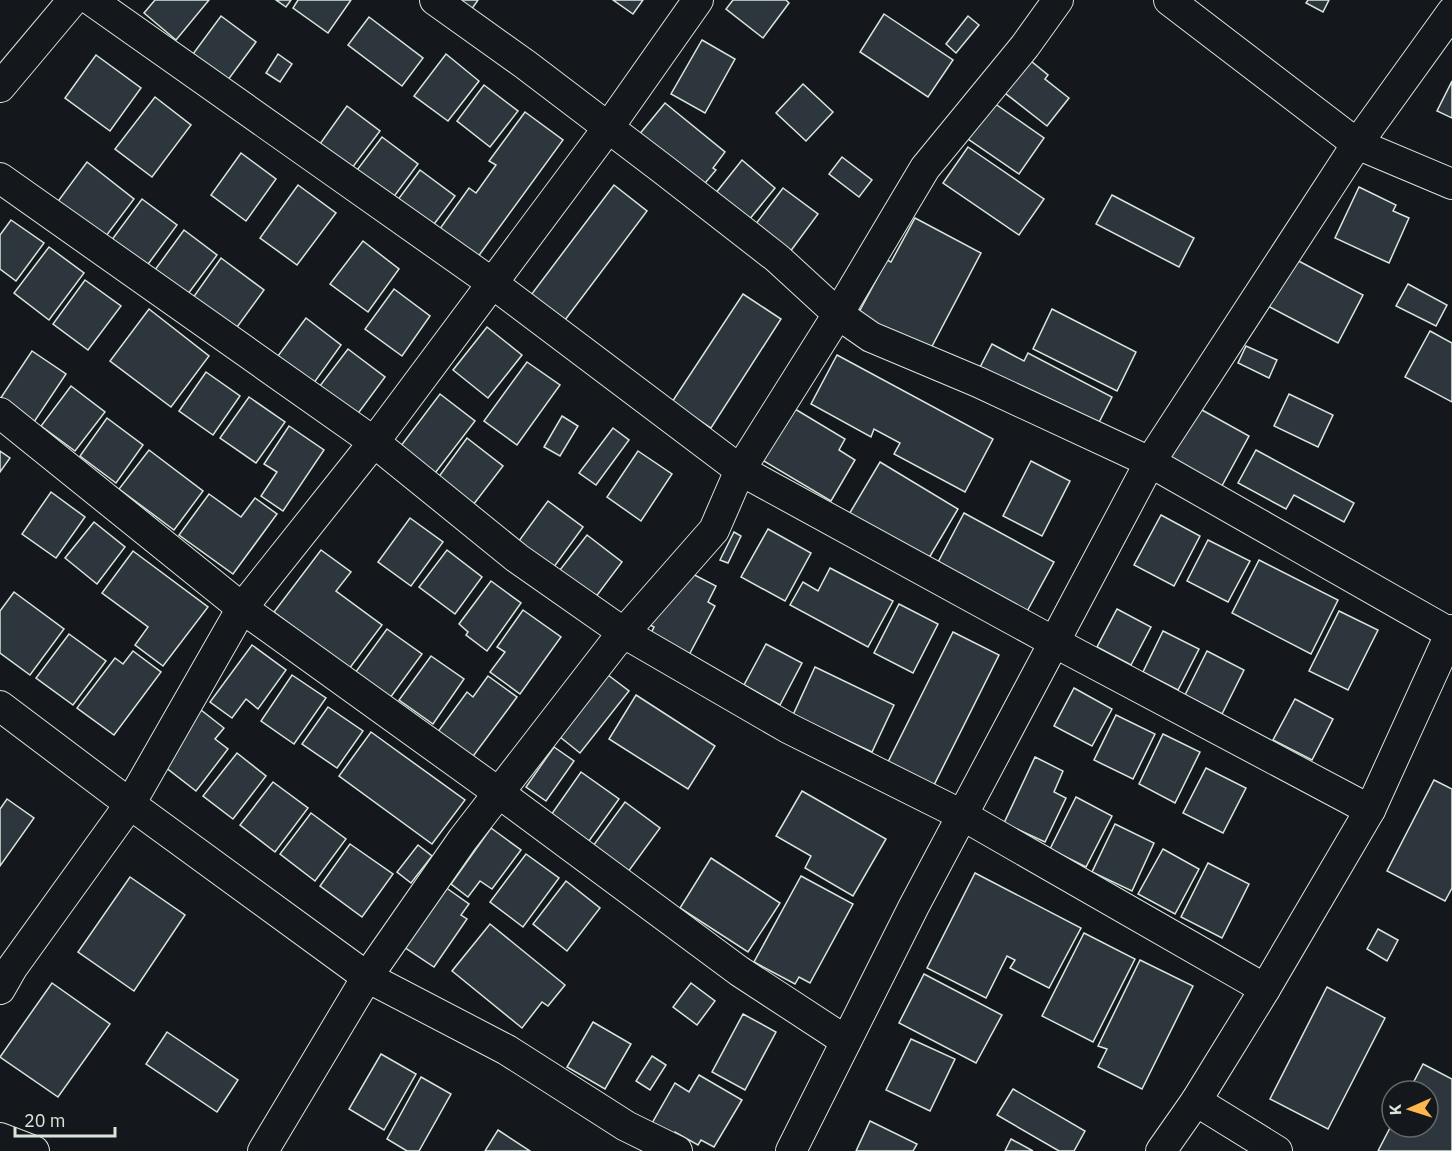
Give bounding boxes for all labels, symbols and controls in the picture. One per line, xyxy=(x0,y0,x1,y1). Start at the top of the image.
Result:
north arrow xyxy=(1380,1079,1440,1139)
scale bar xyxy=(15,1100,116,1138)
text: K xyxy=(1385,1104,1405,1116)
text: 20 m xyxy=(24,1109,66,1132)

